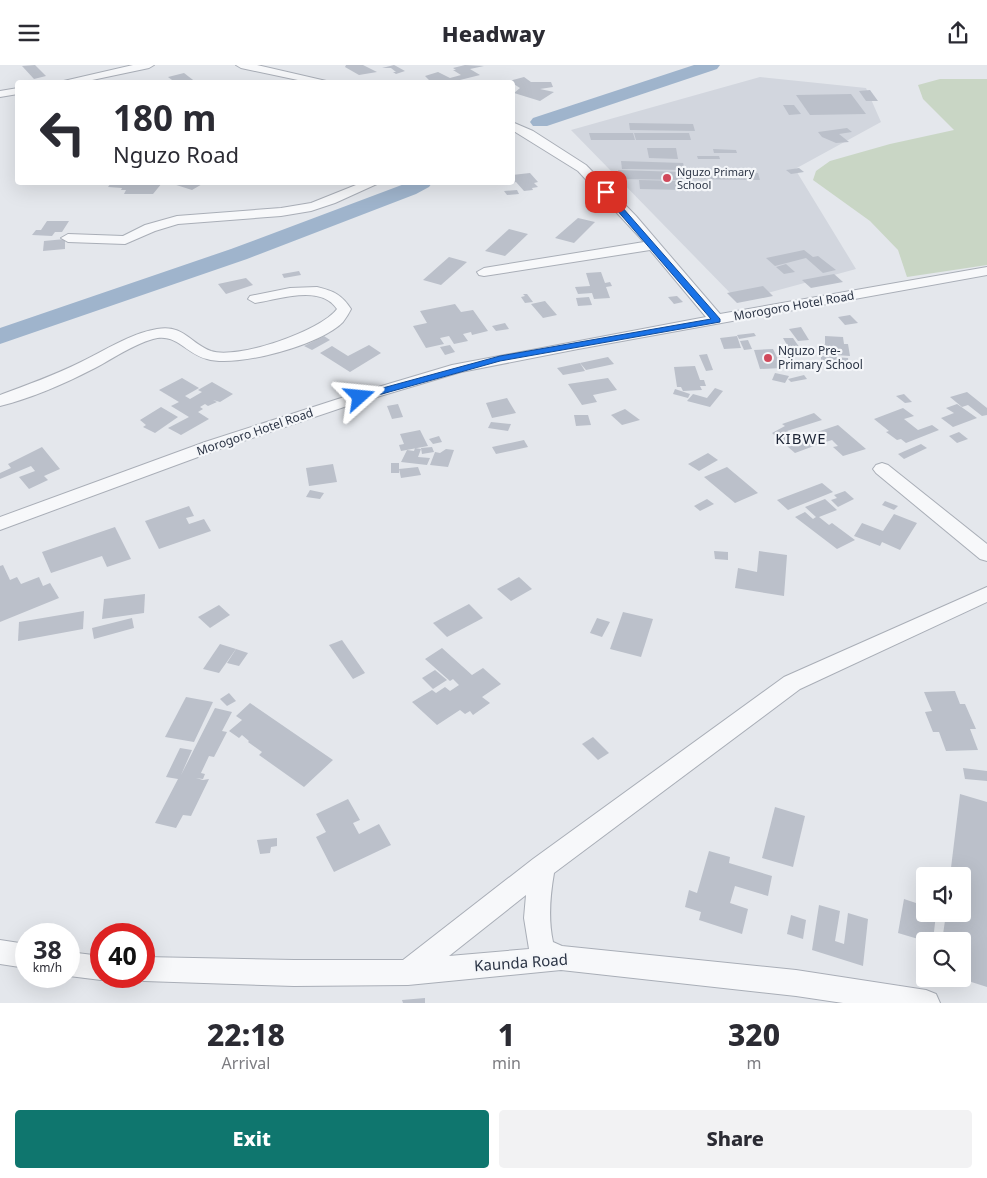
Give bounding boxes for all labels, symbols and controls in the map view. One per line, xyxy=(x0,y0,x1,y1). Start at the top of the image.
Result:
text: Headway xyxy=(442,18,545,48)
icon: menu xyxy=(15,19,43,47)
icon: share xyxy=(944,19,972,47)
text: 180 m xyxy=(113,94,216,141)
icon: left xyxy=(30,100,95,165)
text: Nguzo Road xyxy=(113,139,239,169)
place label: Nguzo Primary School xyxy=(677,164,755,192)
pin xyxy=(585,171,627,213)
marker: Nguzo Primary School xyxy=(661,172,673,184)
icon: arrive xyxy=(592,178,620,206)
street label: Morogoro Hotel Road xyxy=(732,287,856,324)
place label: Nguzo Pre- Primary School xyxy=(778,342,863,373)
marker: Nguzo Pre- Primary School xyxy=(762,352,774,364)
position arrow xyxy=(333,370,385,422)
street label: Morogoro Hotel Road xyxy=(194,404,315,459)
district label: KIBWE xyxy=(775,428,827,448)
map controls xyxy=(916,867,971,987)
button: sound xyxy=(916,867,971,922)
speed limit sign: 40 xyxy=(90,923,155,988)
text: 38 xyxy=(33,932,62,966)
button: search xyxy=(916,932,971,987)
street label: Kaunda Road xyxy=(473,949,568,975)
text: km/h xyxy=(33,959,62,976)
text: 22:18 xyxy=(207,1014,285,1055)
text: 1 xyxy=(498,1014,515,1055)
text: 320 xyxy=(728,1014,780,1055)
text: Arrival xyxy=(222,1052,270,1074)
text: min xyxy=(492,1052,521,1074)
text: m xyxy=(746,1052,761,1074)
button: Exit xyxy=(15,1110,489,1168)
button: Share xyxy=(499,1110,972,1168)

